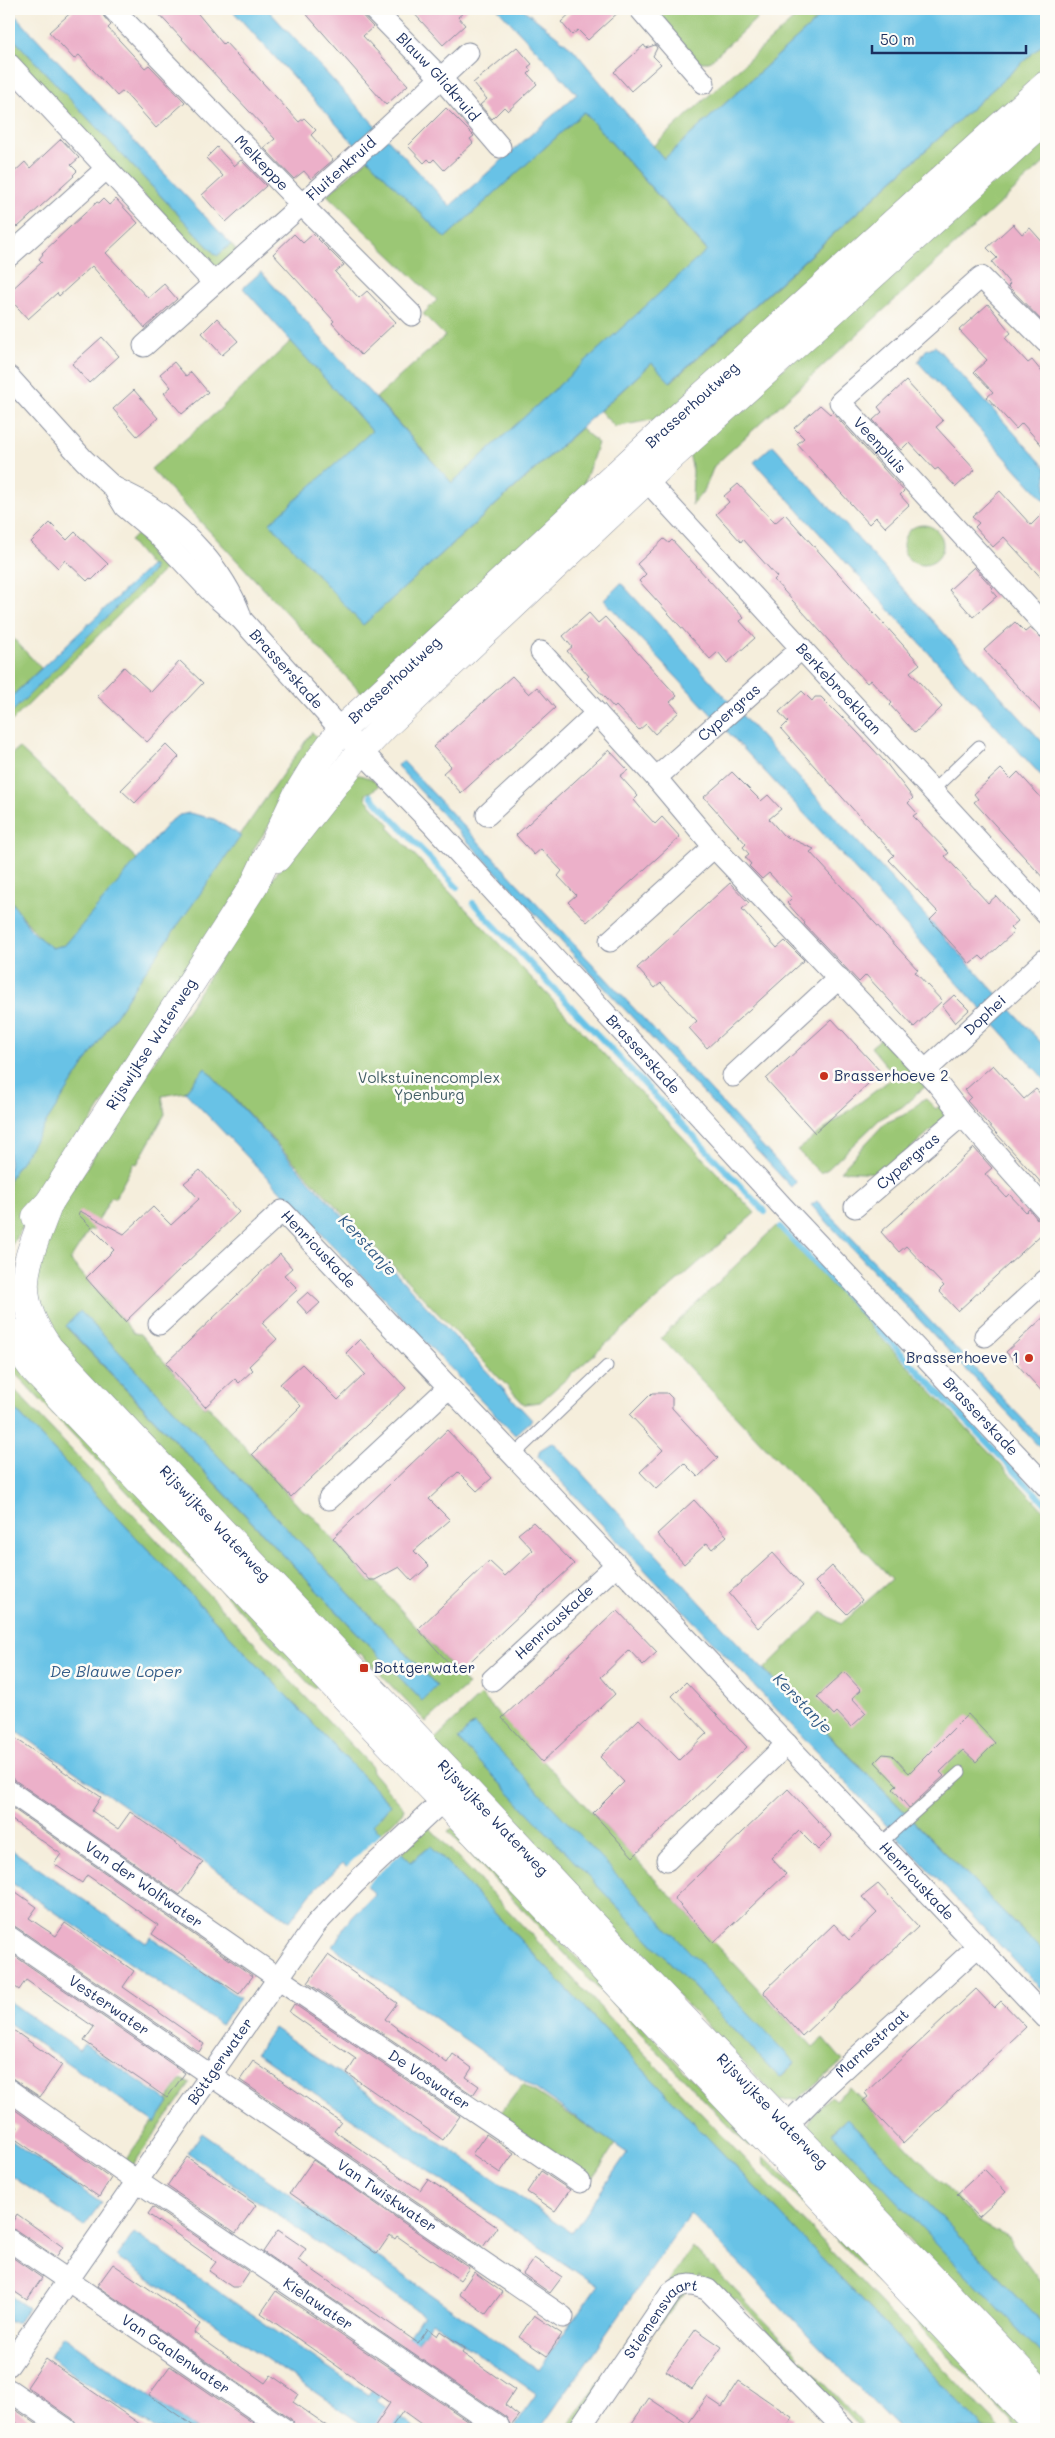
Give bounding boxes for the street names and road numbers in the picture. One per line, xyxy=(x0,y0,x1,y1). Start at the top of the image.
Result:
street label: Blauw Glidkruid xyxy=(393,28,484,125)
street label: Melkeppe xyxy=(231,130,294,195)
street label: Fluitenkruid xyxy=(302,132,380,205)
street label: Brasserhoutweg xyxy=(640,357,743,452)
street label: Veenpluis xyxy=(849,412,911,477)
street label: Brasserskade xyxy=(246,624,328,713)
street label: Brasserhoutweg xyxy=(343,631,445,727)
street label: Berkebroeklaan xyxy=(792,638,886,738)
street label: Cypergras xyxy=(693,679,764,745)
street label: Rijswijkse Waterweg xyxy=(101,974,200,1113)
street label: Dophei xyxy=(959,990,1010,1039)
street label: Brasserskade xyxy=(602,1010,685,1098)
street label: Cypergras xyxy=(872,1128,943,1193)
street label: Henricuskade xyxy=(277,1205,361,1292)
street label: Brasserskade xyxy=(939,1372,1023,1459)
street label: Rijswijkse Waterweg xyxy=(156,1460,275,1585)
street label: Henricuskade xyxy=(510,1580,597,1663)
street label: Rijswijkse Waterweg xyxy=(434,1755,554,1880)
street label: Van der Wolfwater xyxy=(81,1836,207,1932)
street label: Henricuskade xyxy=(875,1837,959,1924)
street label: Vesterwater xyxy=(65,1970,154,2039)
street label: Marnestraat xyxy=(830,2004,913,2082)
street label: Böttgerwater xyxy=(182,2013,257,2108)
street label: De Voswater xyxy=(385,2044,475,2114)
street label: Rijswijkse Waterweg xyxy=(713,2048,833,2173)
street label: Van Twiskwater xyxy=(334,2154,441,2236)
street label: Kielawater xyxy=(280,2272,358,2334)
street label: Stiemensvaart xyxy=(618,2274,700,2362)
street label: Van Gaalenwater xyxy=(118,2309,234,2398)

